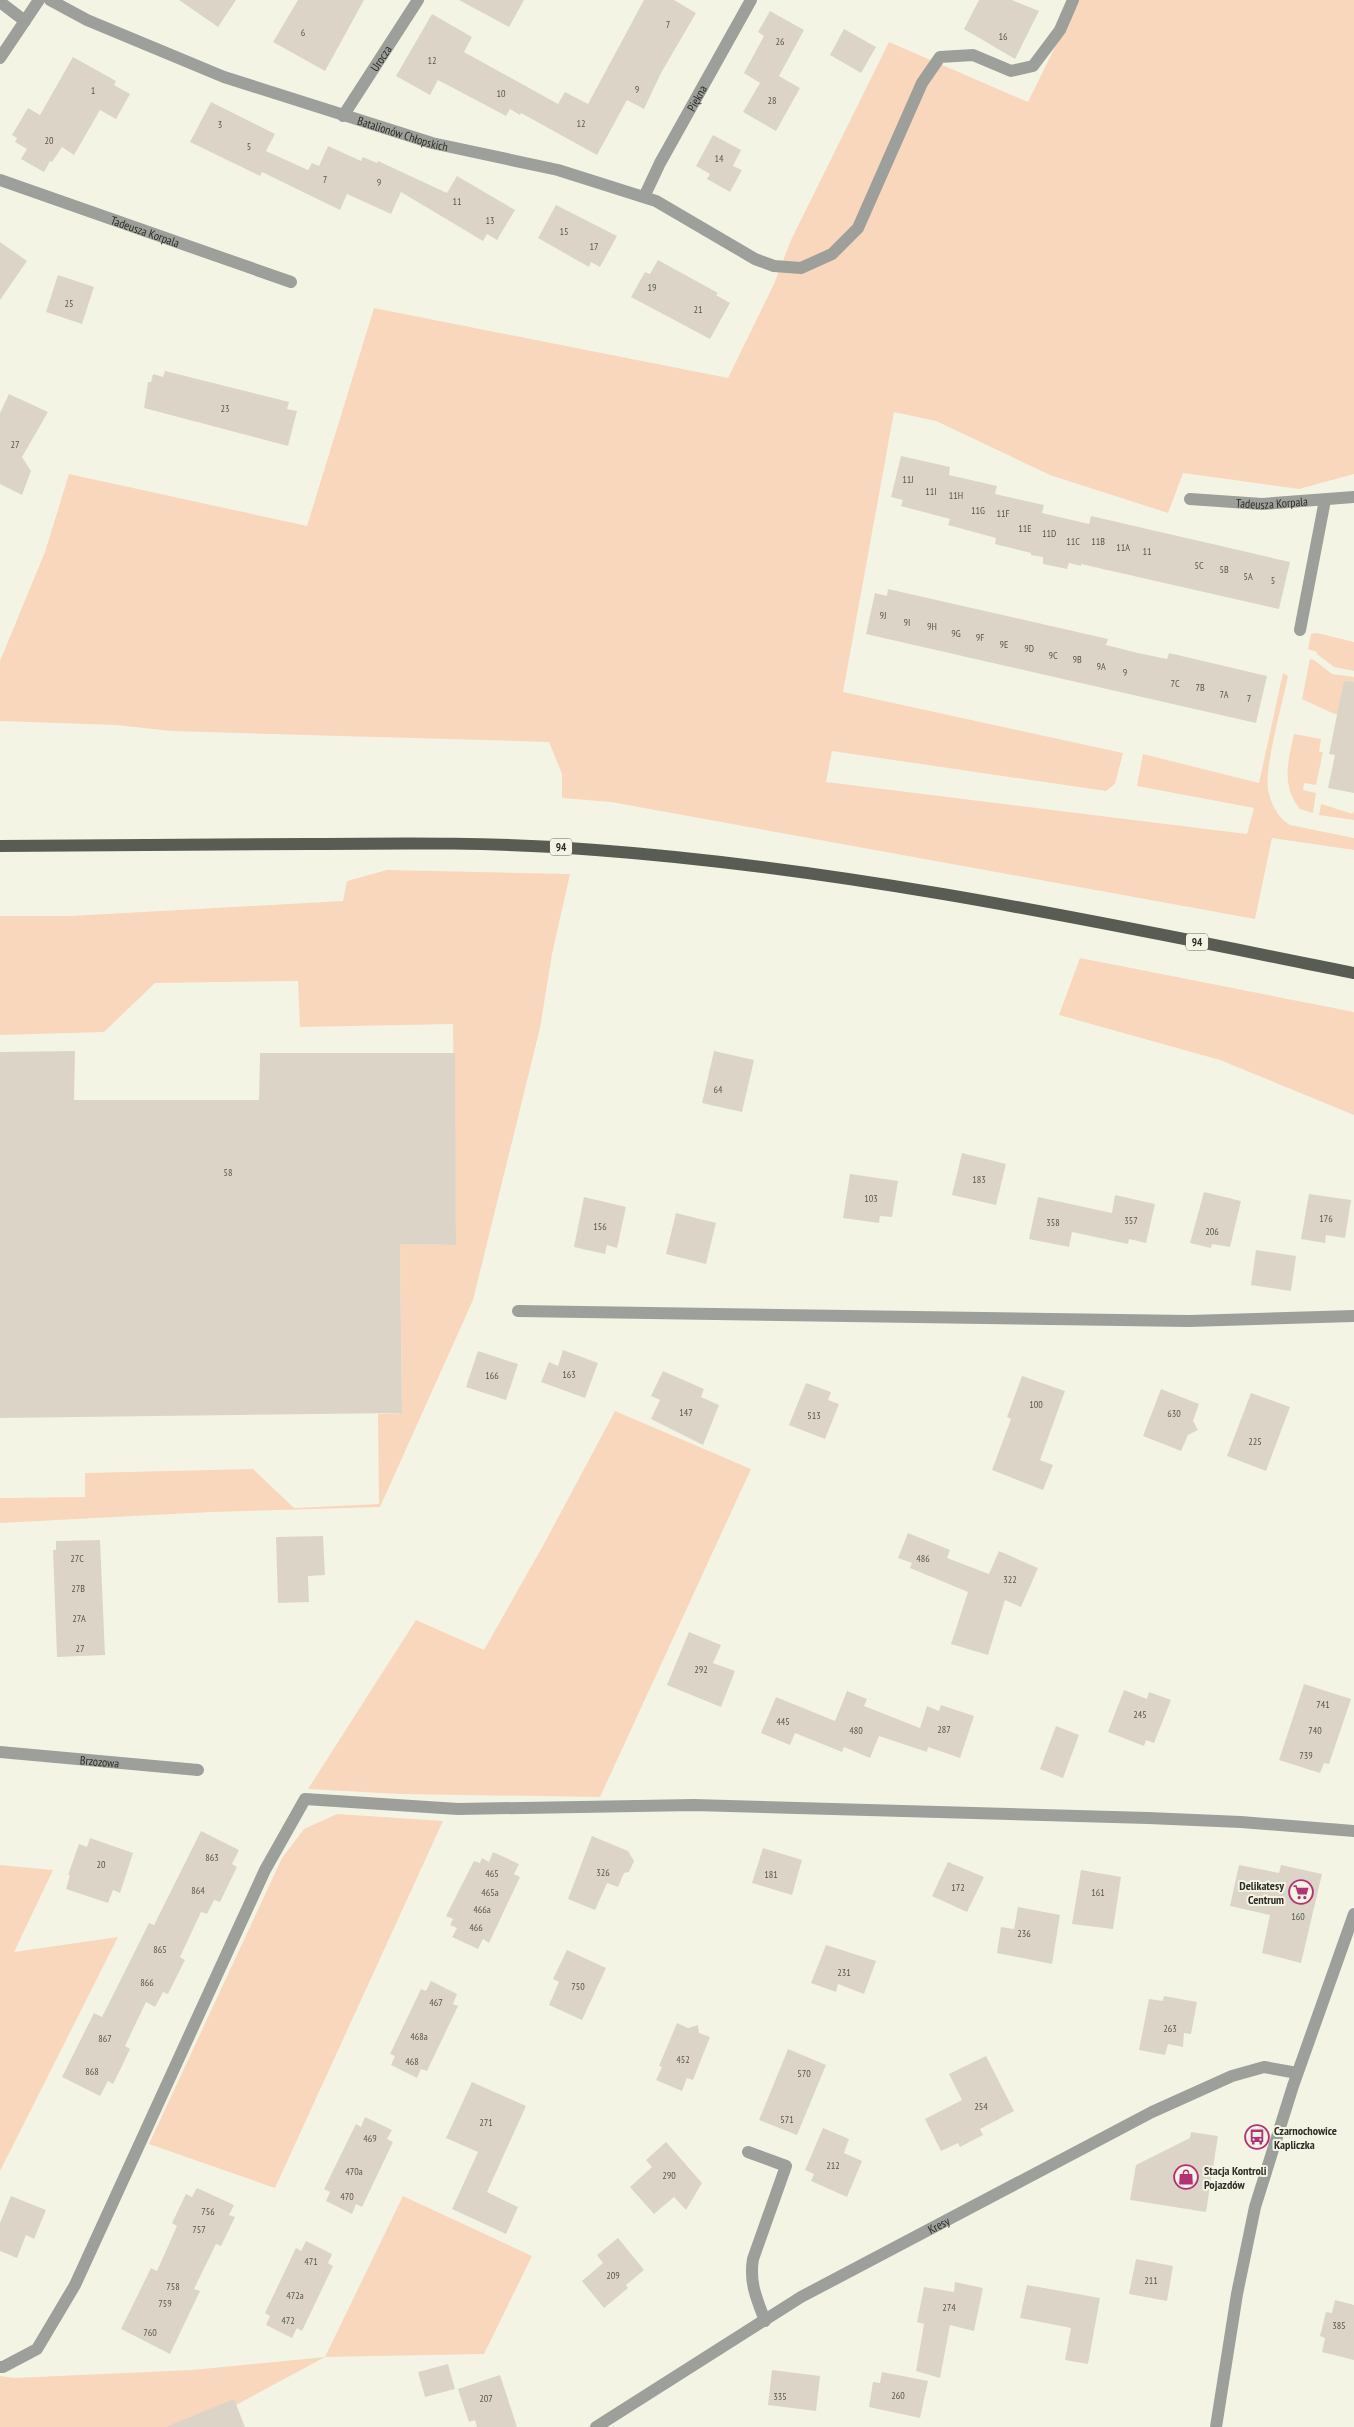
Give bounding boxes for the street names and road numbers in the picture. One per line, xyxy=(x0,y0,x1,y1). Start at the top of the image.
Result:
street label: Urocza xyxy=(367,42,394,74)
street label: Piękna xyxy=(683,82,710,114)
street label: Batalionów Chłopskich xyxy=(356,112,449,154)
street label: Tadeusza Korpala xyxy=(109,212,182,250)
street label: Tadeusza Korpala xyxy=(1235,493,1308,512)
road number: 94 xyxy=(550,839,572,856)
road number: 94 xyxy=(1186,934,1208,950)
street label: Brzozowa xyxy=(79,1752,120,1770)
street label: Kresy xyxy=(925,2213,952,2236)

